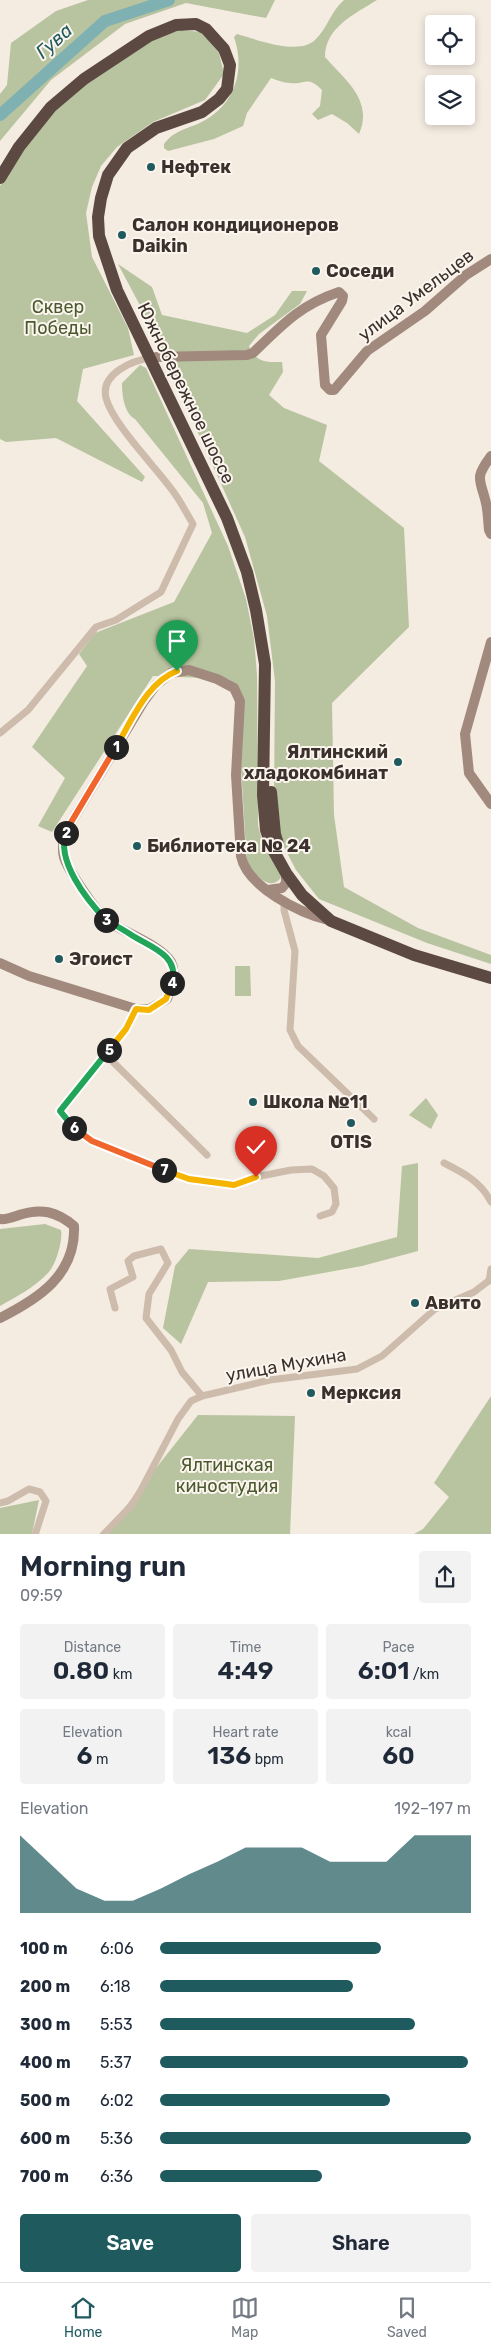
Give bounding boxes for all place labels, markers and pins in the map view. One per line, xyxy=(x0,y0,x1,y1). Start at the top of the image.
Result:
place label: Нефтек xyxy=(161,156,231,178)
marker: Нефтек xyxy=(145,161,157,173)
place label: Салон кондиционеров Daikin xyxy=(132,214,339,257)
marker: Салон кондиционеров Daikin xyxy=(116,229,128,241)
place label: Соседи xyxy=(326,260,394,282)
marker: Соседи xyxy=(310,265,322,277)
pin xyxy=(156,620,198,671)
pin: 1 xyxy=(104,734,128,760)
place label: Ялтинский хладокомбинат xyxy=(244,741,388,784)
marker: Ялтинский хладокомбинат xyxy=(392,756,404,768)
pin: 2 xyxy=(54,820,78,846)
place label: Библиотека № 24 xyxy=(147,835,311,857)
marker: Библиотека № 24 xyxy=(131,840,143,852)
pin: 3 xyxy=(94,908,118,932)
place label: Эгоист xyxy=(69,948,133,970)
marker: Эгоист xyxy=(53,953,65,965)
pin: 4 xyxy=(160,970,184,996)
pin: 5 xyxy=(96,1038,122,1062)
place label: Школа №11 xyxy=(263,1091,368,1113)
marker: Школа №11 xyxy=(247,1096,259,1108)
pin: 6 xyxy=(62,1116,86,1140)
marker: OTIS xyxy=(345,1117,357,1129)
pin xyxy=(235,1126,277,1177)
place label: OTIS xyxy=(330,1131,372,1153)
pin: 7 xyxy=(152,1158,176,1182)
place label: Авито xyxy=(425,1292,481,1314)
marker: Авито xyxy=(409,1297,421,1309)
place label: Мерксия xyxy=(321,1382,401,1404)
marker: Мерксия xyxy=(305,1387,317,1399)

